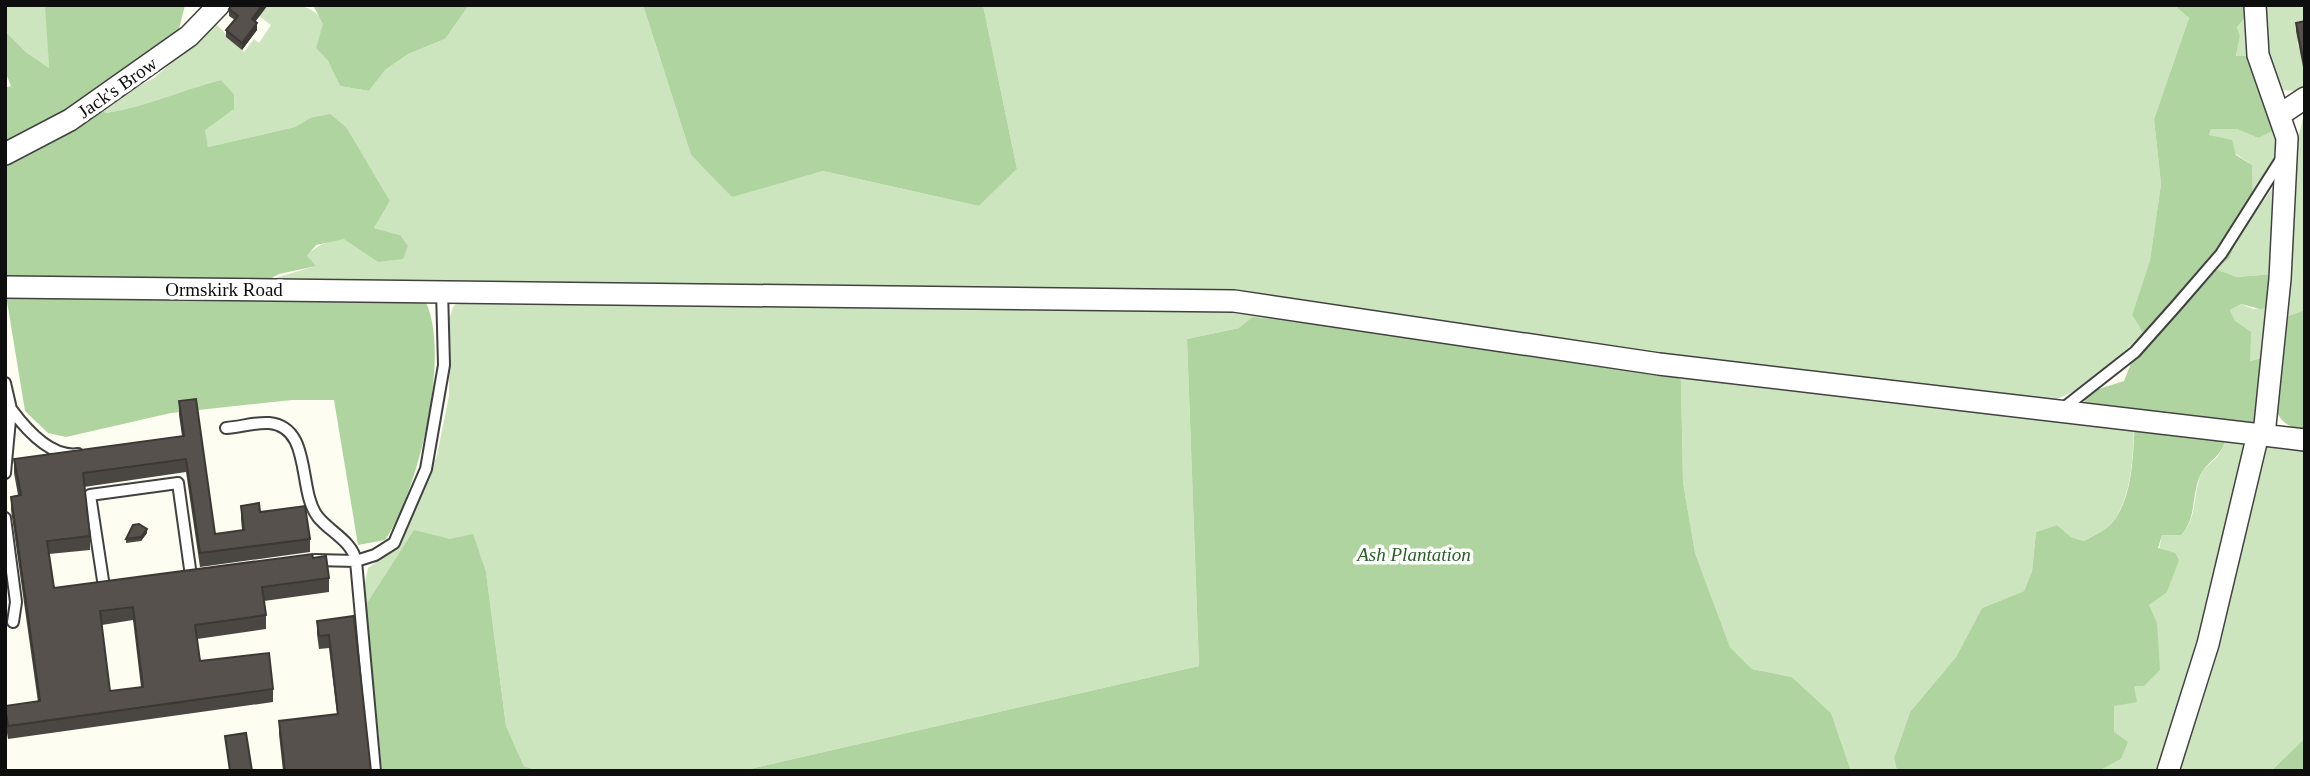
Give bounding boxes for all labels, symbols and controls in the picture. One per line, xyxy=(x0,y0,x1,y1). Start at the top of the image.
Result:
street label: Jack's Brow xyxy=(74,52,161,122)
street label: Ormskirk Road xyxy=(165,279,283,300)
park label: Ash Plantation xyxy=(1355,544,1471,565)

